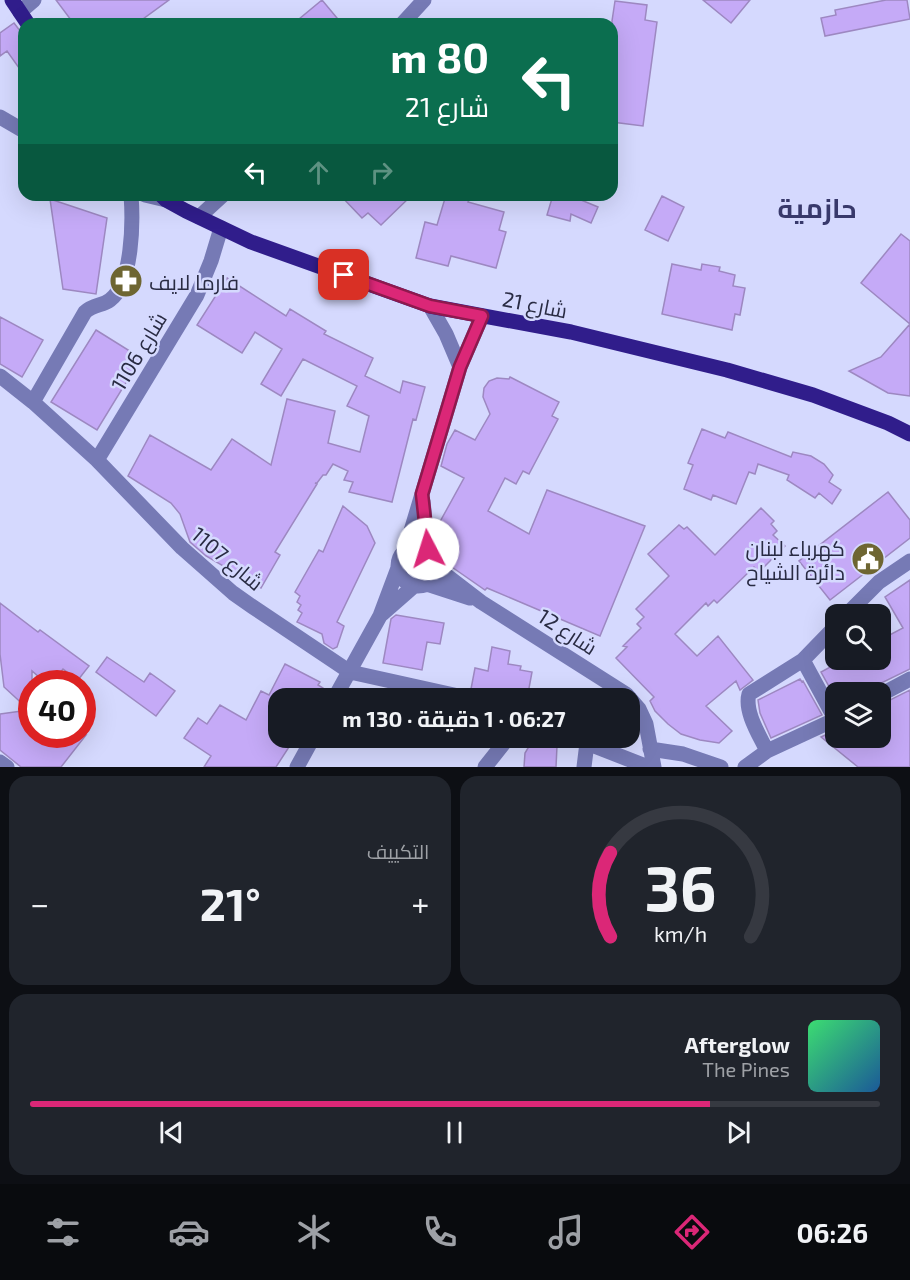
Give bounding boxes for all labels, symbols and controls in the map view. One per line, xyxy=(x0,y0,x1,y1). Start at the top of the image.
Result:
text: 80 m xyxy=(390,31,489,81)
icon: left xyxy=(510,42,588,120)
text: شارع 21 xyxy=(405,90,489,122)
icon: left xyxy=(239,156,272,189)
icon: ahead xyxy=(302,156,335,189)
icon: right xyxy=(365,156,398,189)
district label: حازمية xyxy=(777,191,857,225)
pin xyxy=(318,249,369,300)
icon: arrive xyxy=(327,258,360,291)
pharmacy icon: فارما لايف xyxy=(108,263,144,299)
place label: فارما لايف xyxy=(149,269,239,295)
street label: شارع 21 xyxy=(500,285,570,325)
street label: شارع 1106 xyxy=(105,307,174,396)
position arrow xyxy=(396,517,460,581)
street label: شارع 1107 xyxy=(185,521,269,597)
place label: كهرباء لبنان دائرة الشياح xyxy=(746,535,845,587)
public building icon: كهرباء لبنان دائرة الشياح xyxy=(850,541,886,577)
street label: شارع 12 xyxy=(532,603,602,662)
map controls xyxy=(825,604,891,748)
button: search xyxy=(825,604,891,670)
speed limit sign: 40 xyxy=(18,670,96,748)
button: layers xyxy=(825,682,891,748)
text: 06:27 · 1 دقيقة · 130 m xyxy=(342,705,566,731)
text: التكييف xyxy=(367,839,430,863)
text: 36 xyxy=(644,849,716,924)
text: 21° xyxy=(200,876,261,930)
text: − xyxy=(30,883,49,923)
text: + xyxy=(411,883,429,923)
text: km/h xyxy=(654,922,707,947)
text: Afterglow xyxy=(685,1031,790,1057)
text: The Pines xyxy=(702,1057,790,1081)
icon: previous xyxy=(155,1116,188,1149)
icon: pause xyxy=(438,1116,471,1149)
icon: next xyxy=(722,1116,755,1149)
icon: filters xyxy=(42,1211,84,1253)
icon: car xyxy=(168,1211,210,1253)
icon: climate xyxy=(293,1211,335,1253)
icon: phone xyxy=(419,1211,461,1253)
icon: music xyxy=(545,1211,587,1253)
icon: directions xyxy=(671,1211,713,1253)
text: 06:26 xyxy=(797,1216,868,1248)

